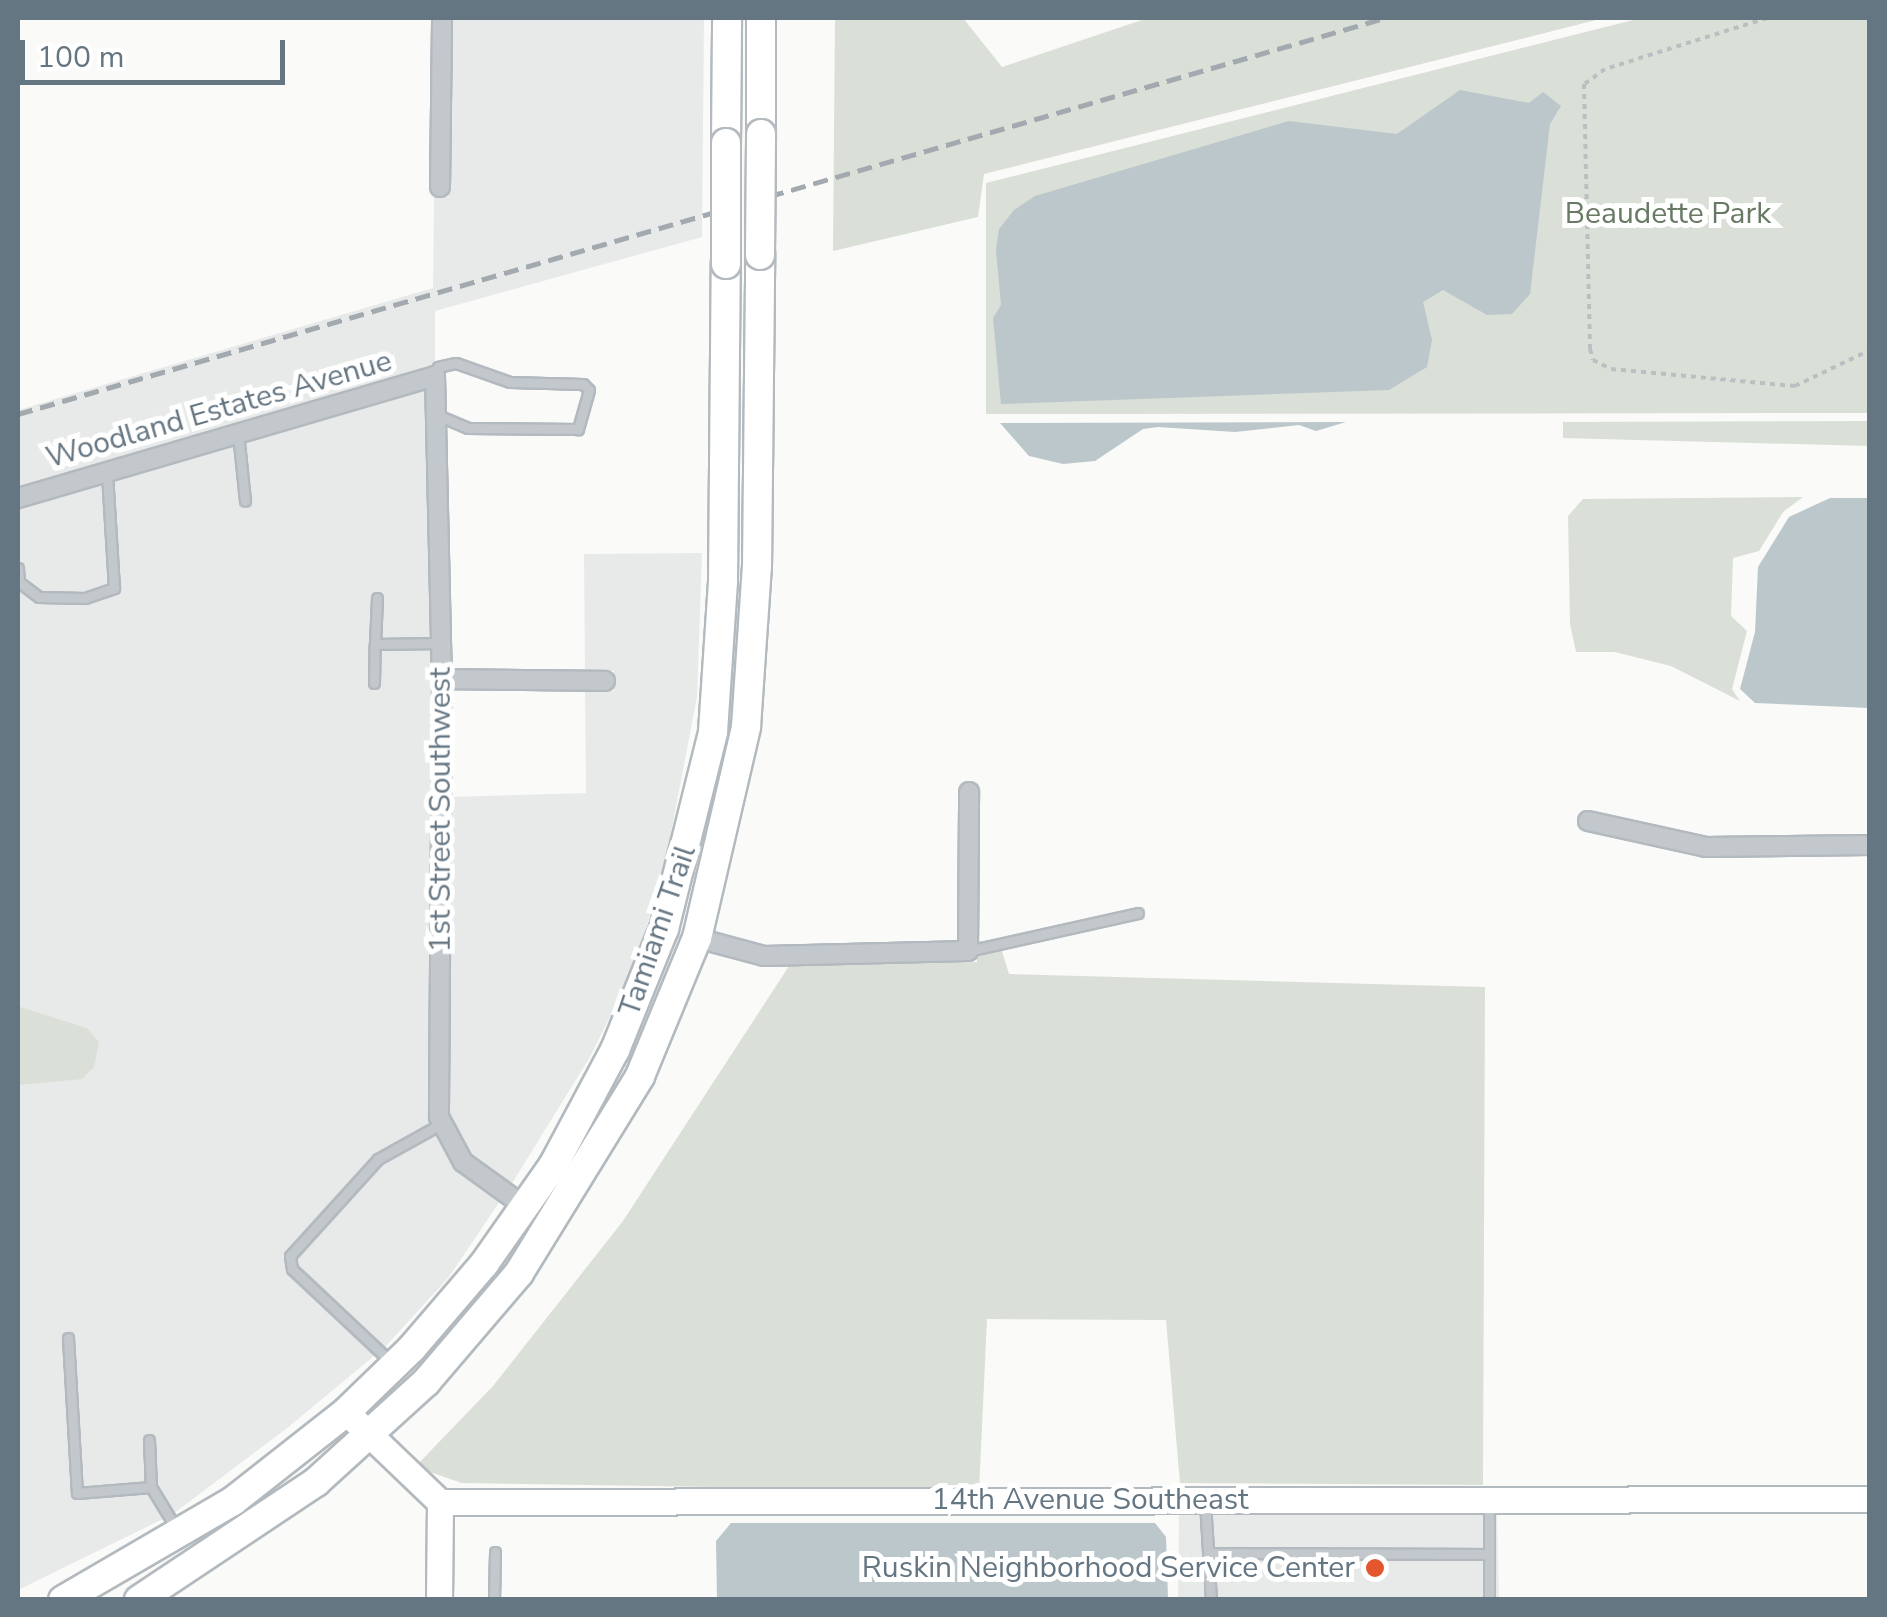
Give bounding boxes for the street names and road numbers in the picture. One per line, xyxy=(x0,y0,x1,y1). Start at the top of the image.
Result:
street label: Woodland Estates Avenue xyxy=(42,343,396,477)
street label: 1st Street Southwest xyxy=(423,667,459,953)
street label: Tamiami Trail xyxy=(612,841,704,1021)
street label: 14th Avenue Southeast xyxy=(931,1482,1249,1518)

